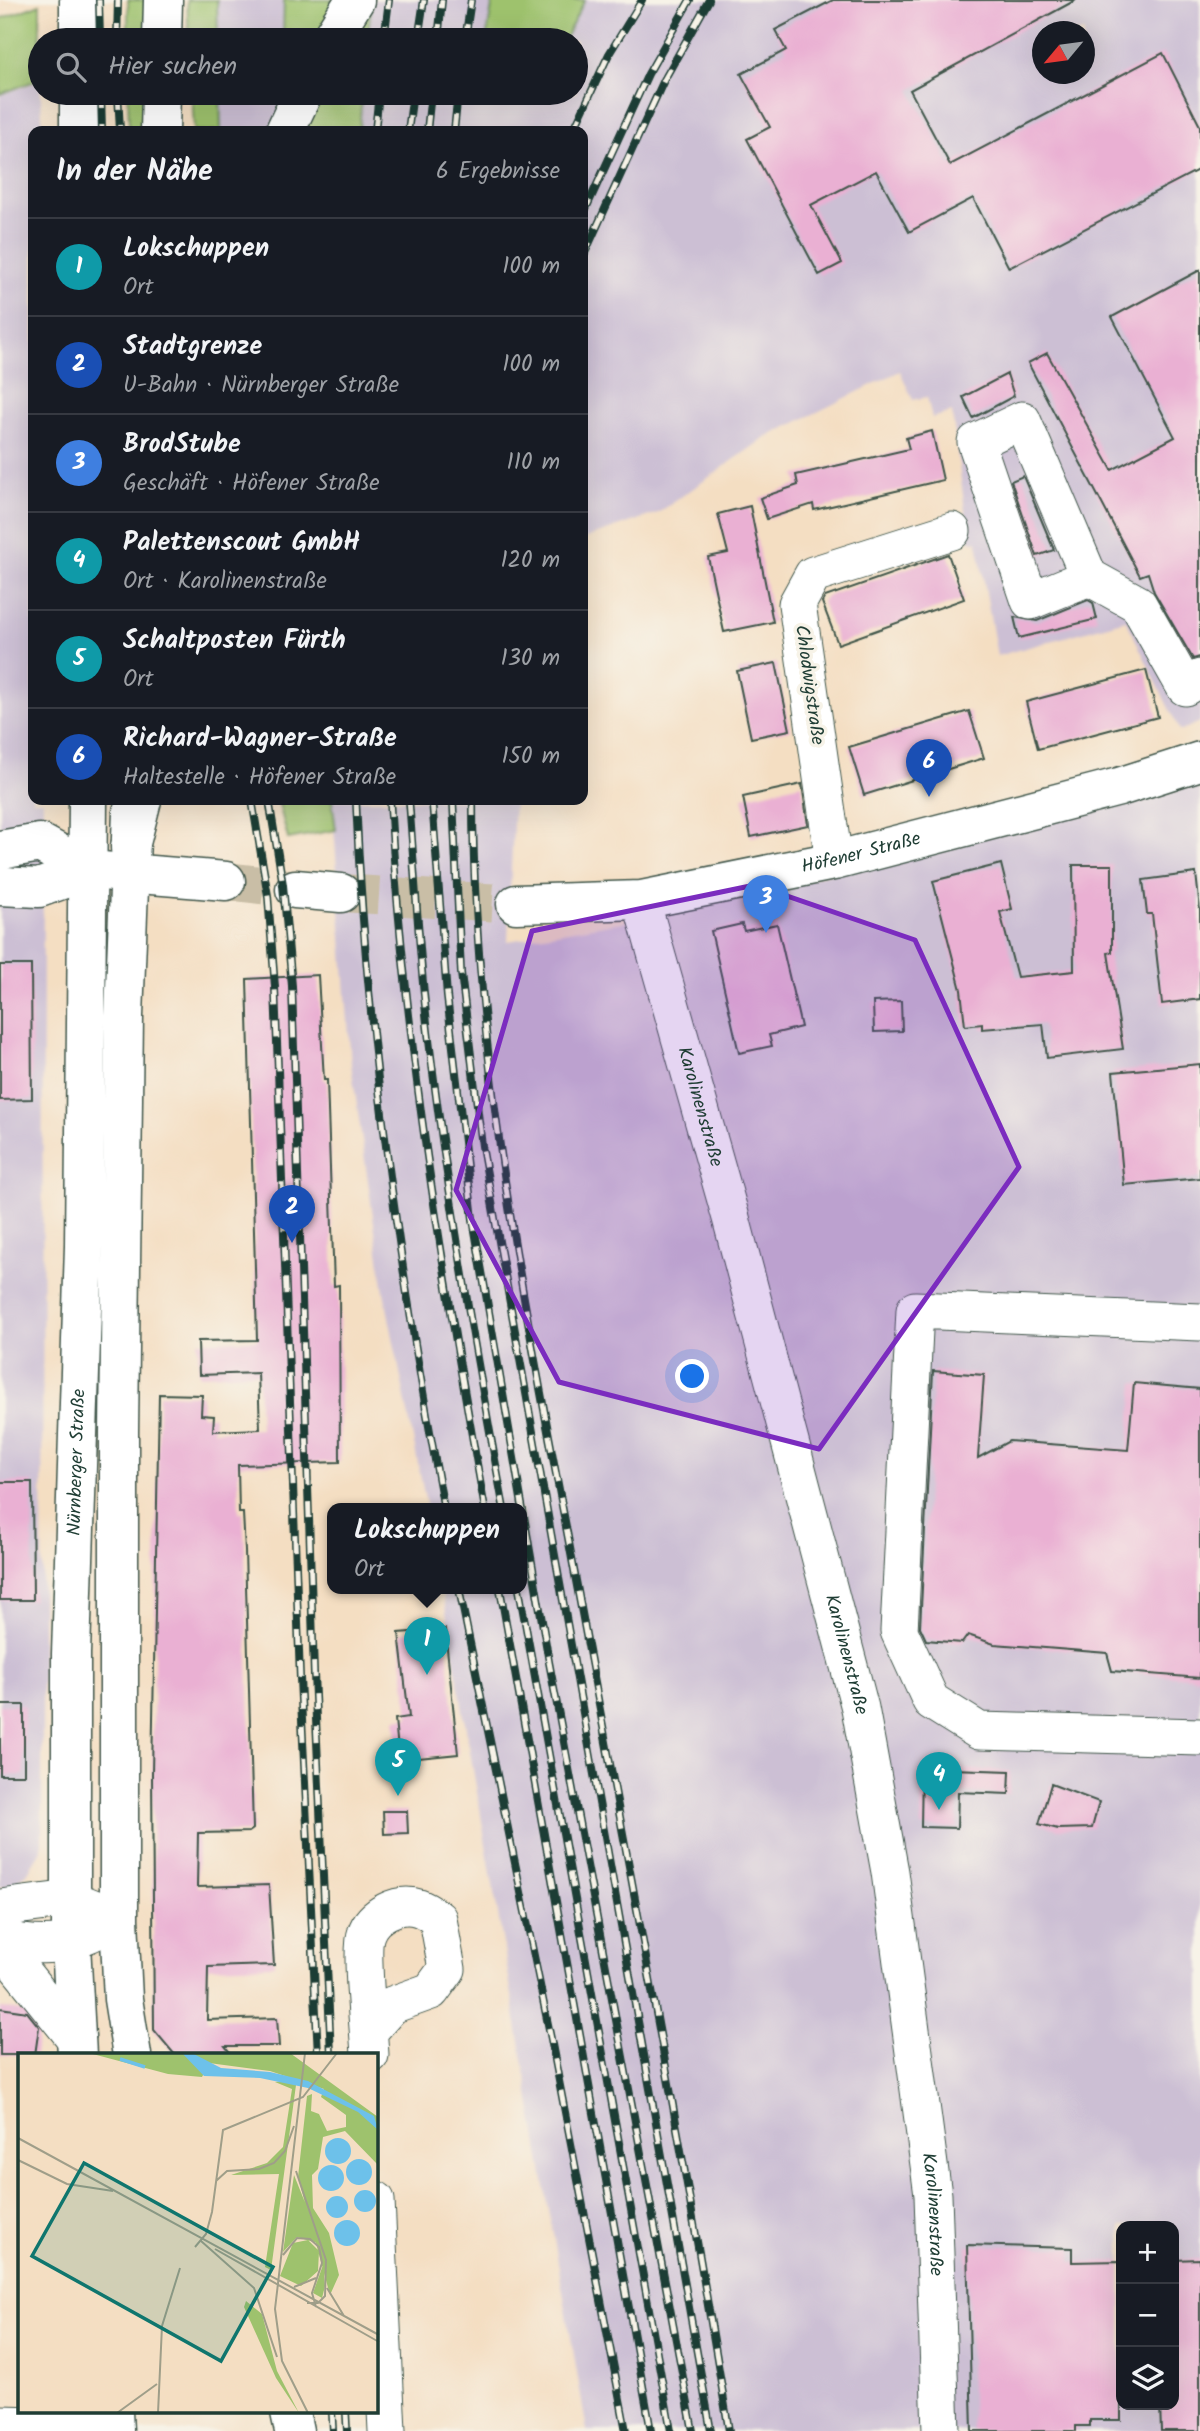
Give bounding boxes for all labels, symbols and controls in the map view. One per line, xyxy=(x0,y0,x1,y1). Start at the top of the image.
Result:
north arrow xyxy=(1032,21,1095,84)
search box xyxy=(28,28,588,105)
text: Hier suchen xyxy=(108,46,237,88)
icon: search xyxy=(52,48,90,86)
text: In der Nähe xyxy=(56,148,213,196)
text: 6 Ergebnisse xyxy=(436,154,560,190)
text: Lokschuppen xyxy=(123,228,269,270)
text: 1 xyxy=(76,249,82,285)
text: 100 m xyxy=(502,249,560,285)
text: Ort xyxy=(123,270,154,306)
text: Stadtgrenze xyxy=(123,326,262,368)
text: 2 xyxy=(72,347,86,383)
text: 100 m xyxy=(502,347,560,383)
text: U-Bahn · Nürnberger Straße xyxy=(123,368,399,404)
text: BrodStube xyxy=(123,424,241,466)
text: 3 xyxy=(73,445,85,481)
text: 110 m xyxy=(507,445,560,481)
text: Geschäft · Höfener Straße xyxy=(123,466,380,502)
text: Palettenscout GmbH xyxy=(123,522,360,564)
text: 4 xyxy=(73,543,85,579)
text: 120 m xyxy=(500,543,560,579)
text: Ort · Karolinenstraße xyxy=(123,564,327,600)
text: Schaltposten Fürth xyxy=(123,620,346,662)
street label: Chlodwigstraße xyxy=(786,623,832,747)
text: 5 xyxy=(73,641,85,677)
text: 130 m xyxy=(501,641,560,677)
text: Ort xyxy=(123,662,154,698)
text: Richard-Wagner-Straße xyxy=(123,718,397,760)
text: 6 xyxy=(73,739,85,775)
text: 150 m xyxy=(501,739,560,775)
pin: 6 xyxy=(906,739,952,797)
text: Haltestelle · Höfener Straße xyxy=(123,760,396,796)
street label: Höfener Straße xyxy=(799,824,924,882)
pin: 3 xyxy=(743,875,789,933)
street label: Karolinenstraße xyxy=(668,1043,731,1171)
pin: 2 xyxy=(269,1185,315,1243)
your location xyxy=(675,1359,709,1393)
street label: Nürnberger Straße xyxy=(60,1388,94,1536)
popup xyxy=(327,1503,527,1594)
text: Lokschuppen xyxy=(354,1510,500,1552)
text: Ort xyxy=(354,1552,385,1588)
street label: Karolinenstraße xyxy=(816,1591,876,1718)
pin: 1 xyxy=(404,1617,450,1675)
pin: 5 xyxy=(375,1738,421,1796)
pin: 4 xyxy=(916,1752,962,1810)
inset map xyxy=(18,2053,378,2414)
street label: Karolinenstraße xyxy=(913,2151,951,2277)
map controls xyxy=(1116,2221,1179,2410)
button: + xyxy=(1116,2221,1179,2284)
button: − xyxy=(1116,2284,1179,2347)
button: layers xyxy=(1116,2347,1179,2410)

